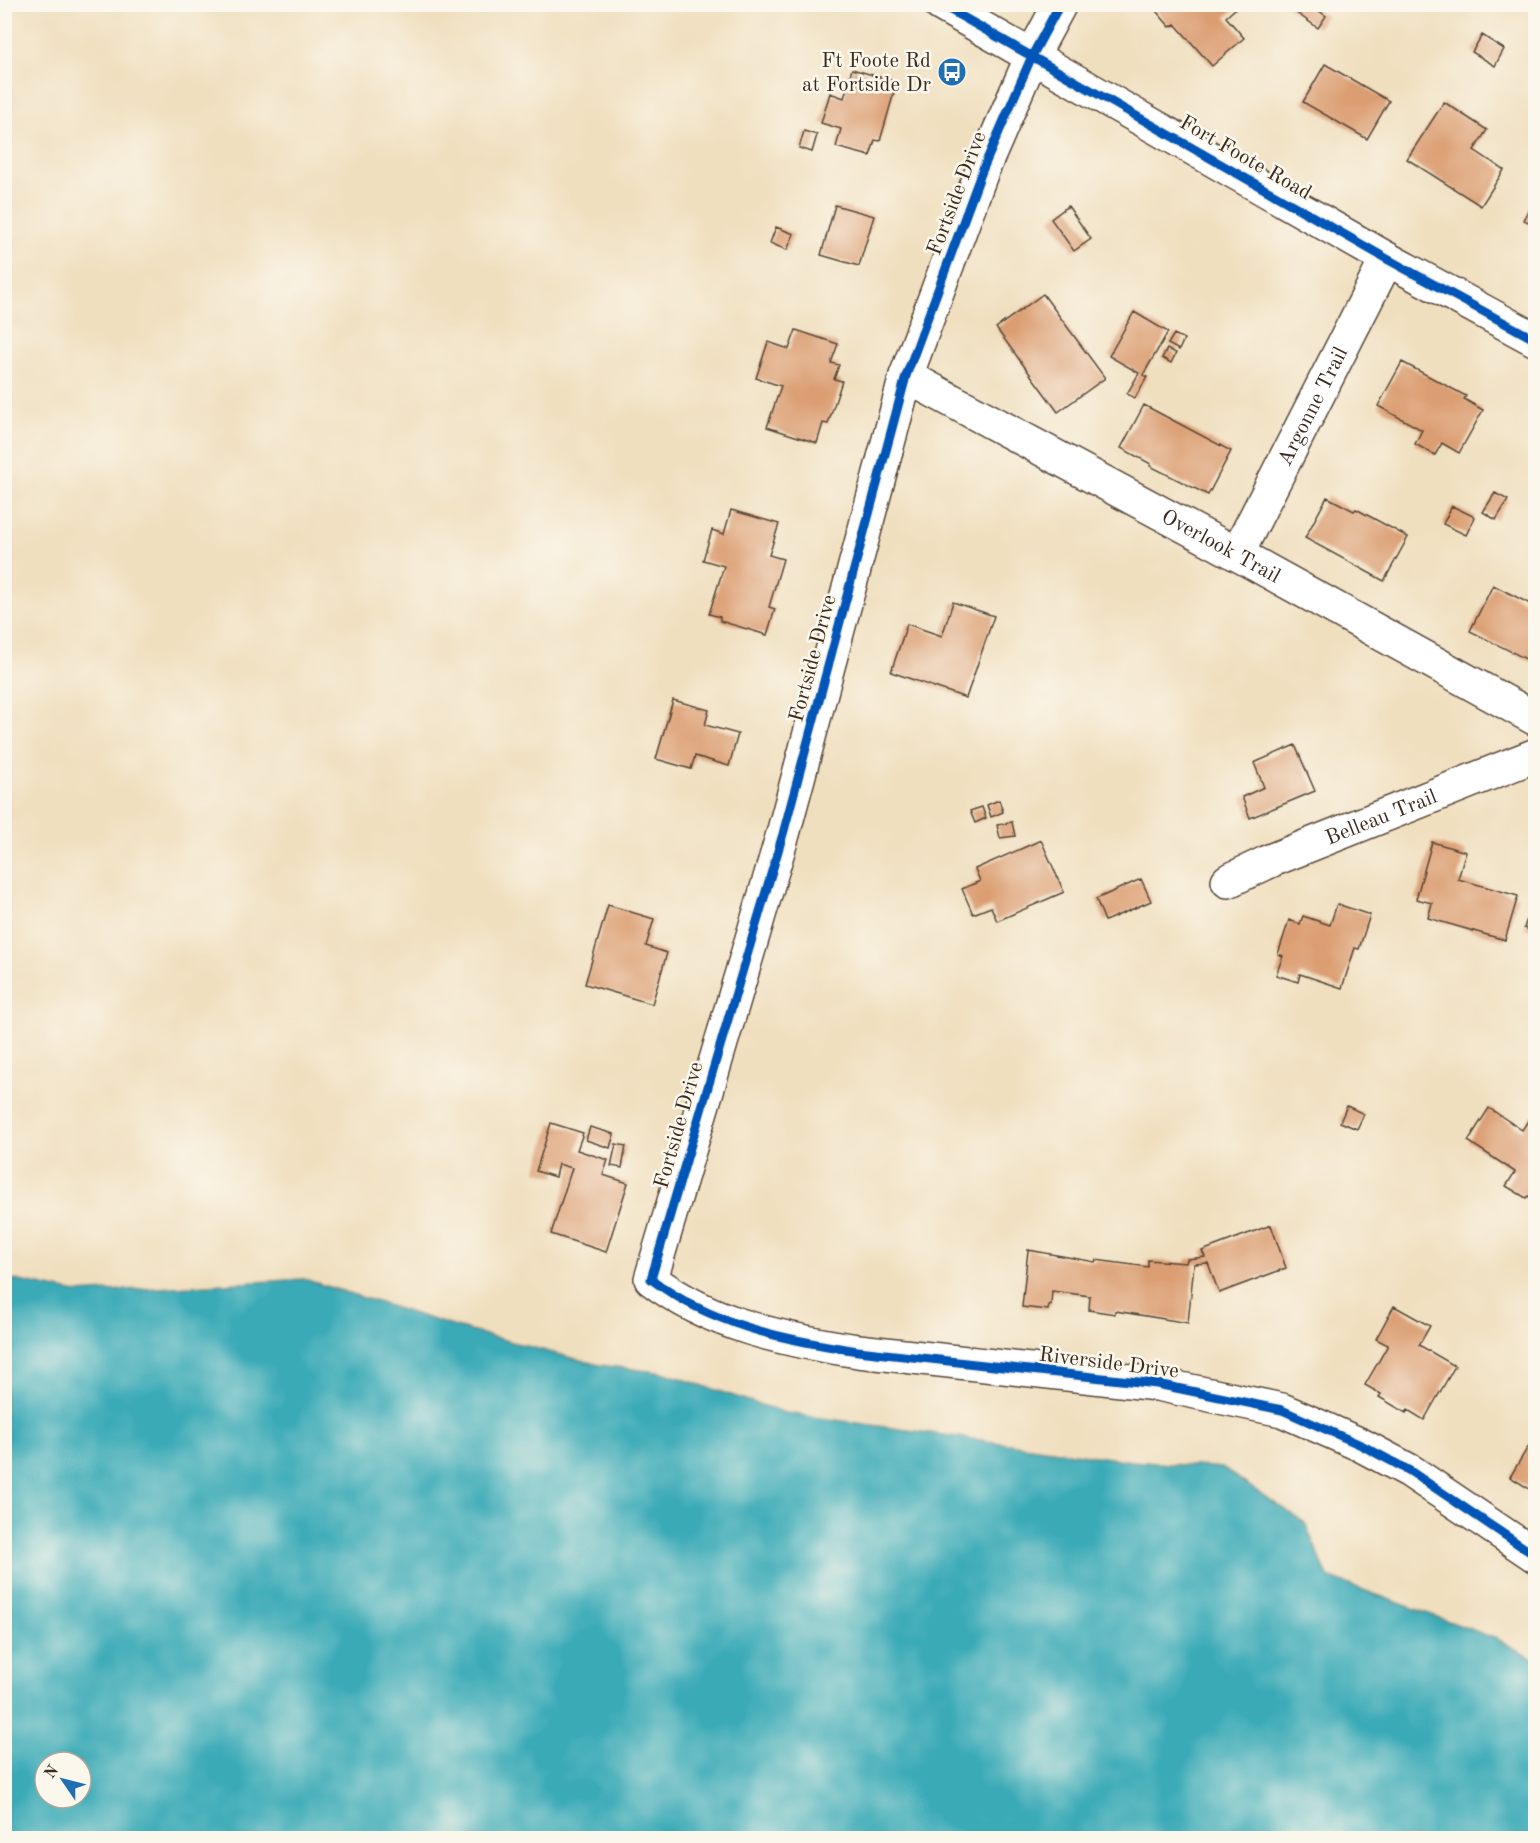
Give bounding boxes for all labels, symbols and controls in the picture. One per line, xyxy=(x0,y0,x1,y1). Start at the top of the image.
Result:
place label: Ft Foote Rd at Fortside Dr xyxy=(802,51,931,96)
bus stop icon: Ft Foote Rd at Fortside Dr xyxy=(936,56,968,88)
street label: Fort Foote Road xyxy=(1176,112,1315,204)
street label: Fortside Drive xyxy=(924,129,991,258)
street label: Argonne Trail xyxy=(1275,344,1353,469)
street label: Overlook Trail xyxy=(1158,506,1284,588)
street label: Fortside Drive xyxy=(786,593,841,724)
street label: Belleau Trail xyxy=(1323,786,1441,850)
street label: Fortside Drive xyxy=(651,1060,708,1191)
street label: Riverside Drive xyxy=(1038,1344,1180,1382)
north arrow xyxy=(33,1750,93,1810)
text: N xyxy=(42,1762,63,1782)

